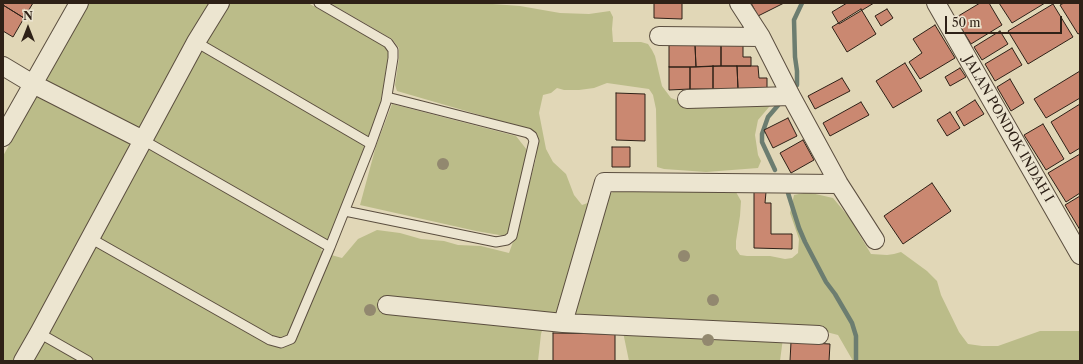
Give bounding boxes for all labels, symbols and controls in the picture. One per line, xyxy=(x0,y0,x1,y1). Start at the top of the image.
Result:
north arrow xyxy=(8,8,48,48)
scale bar xyxy=(947,8,1064,34)
text: N xyxy=(23,9,33,23)
text: 50 m xyxy=(952,15,981,30)
street label: JALAN PONDOK INDAH I xyxy=(960,53,1056,205)

